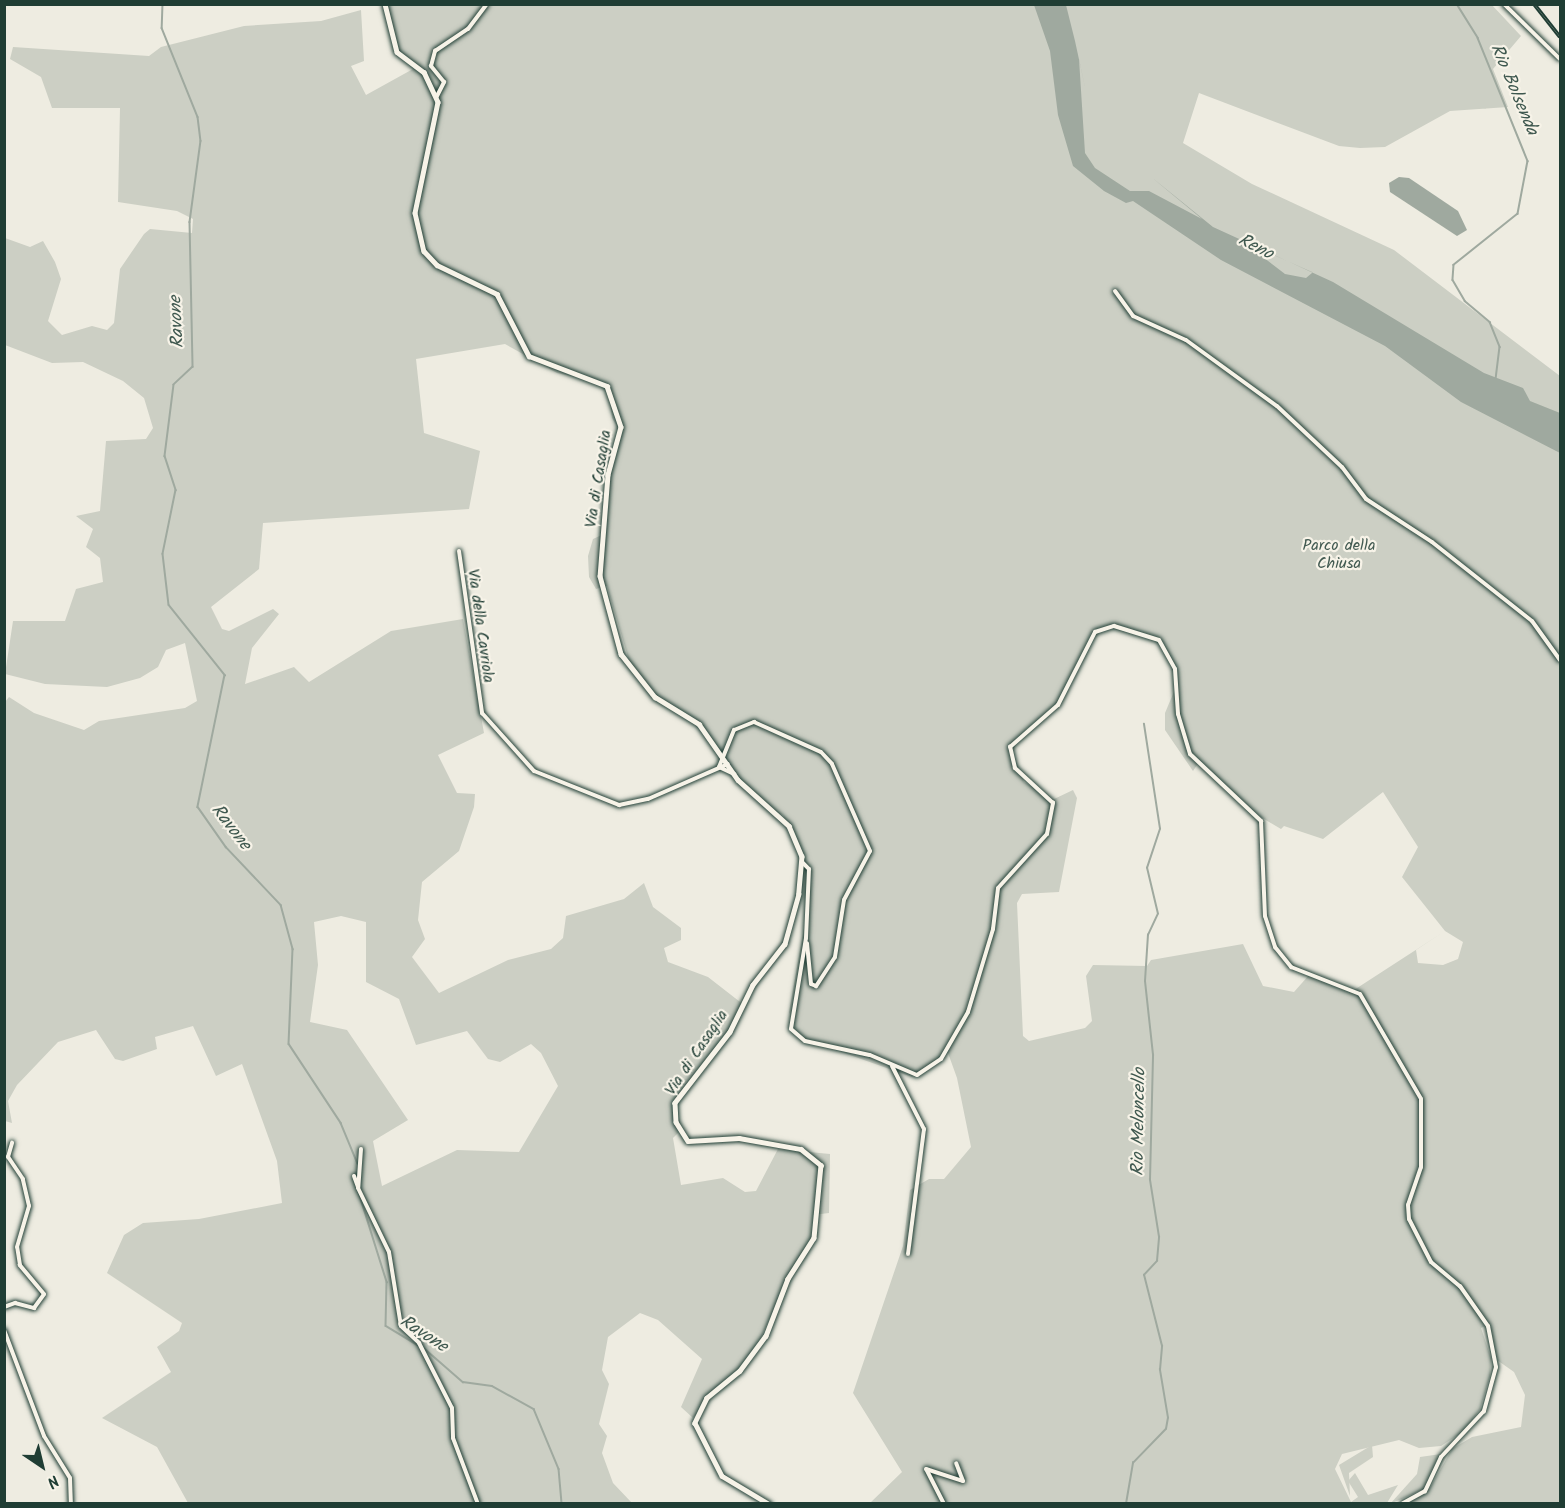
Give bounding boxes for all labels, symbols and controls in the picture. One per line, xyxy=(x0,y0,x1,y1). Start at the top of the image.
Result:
water label: Rio Bolsenda xyxy=(1484,41,1542,139)
water label: Reno xyxy=(1234,230,1276,266)
water label: Ravone xyxy=(166,295,190,349)
street label: Via di Casaglia xyxy=(582,429,616,529)
park label: Parco della Chiusa xyxy=(1303,536,1375,574)
street label: Via della Cavriola xyxy=(463,568,497,684)
water label: Ravone xyxy=(205,801,255,855)
street label: Via di Casaglia xyxy=(661,1007,733,1099)
water label: Rio Meloncello xyxy=(1128,1068,1152,1176)
water label: Ravone xyxy=(395,1312,451,1358)
north arrow xyxy=(12,1436,72,1496)
text: N xyxy=(41,1468,64,1494)

